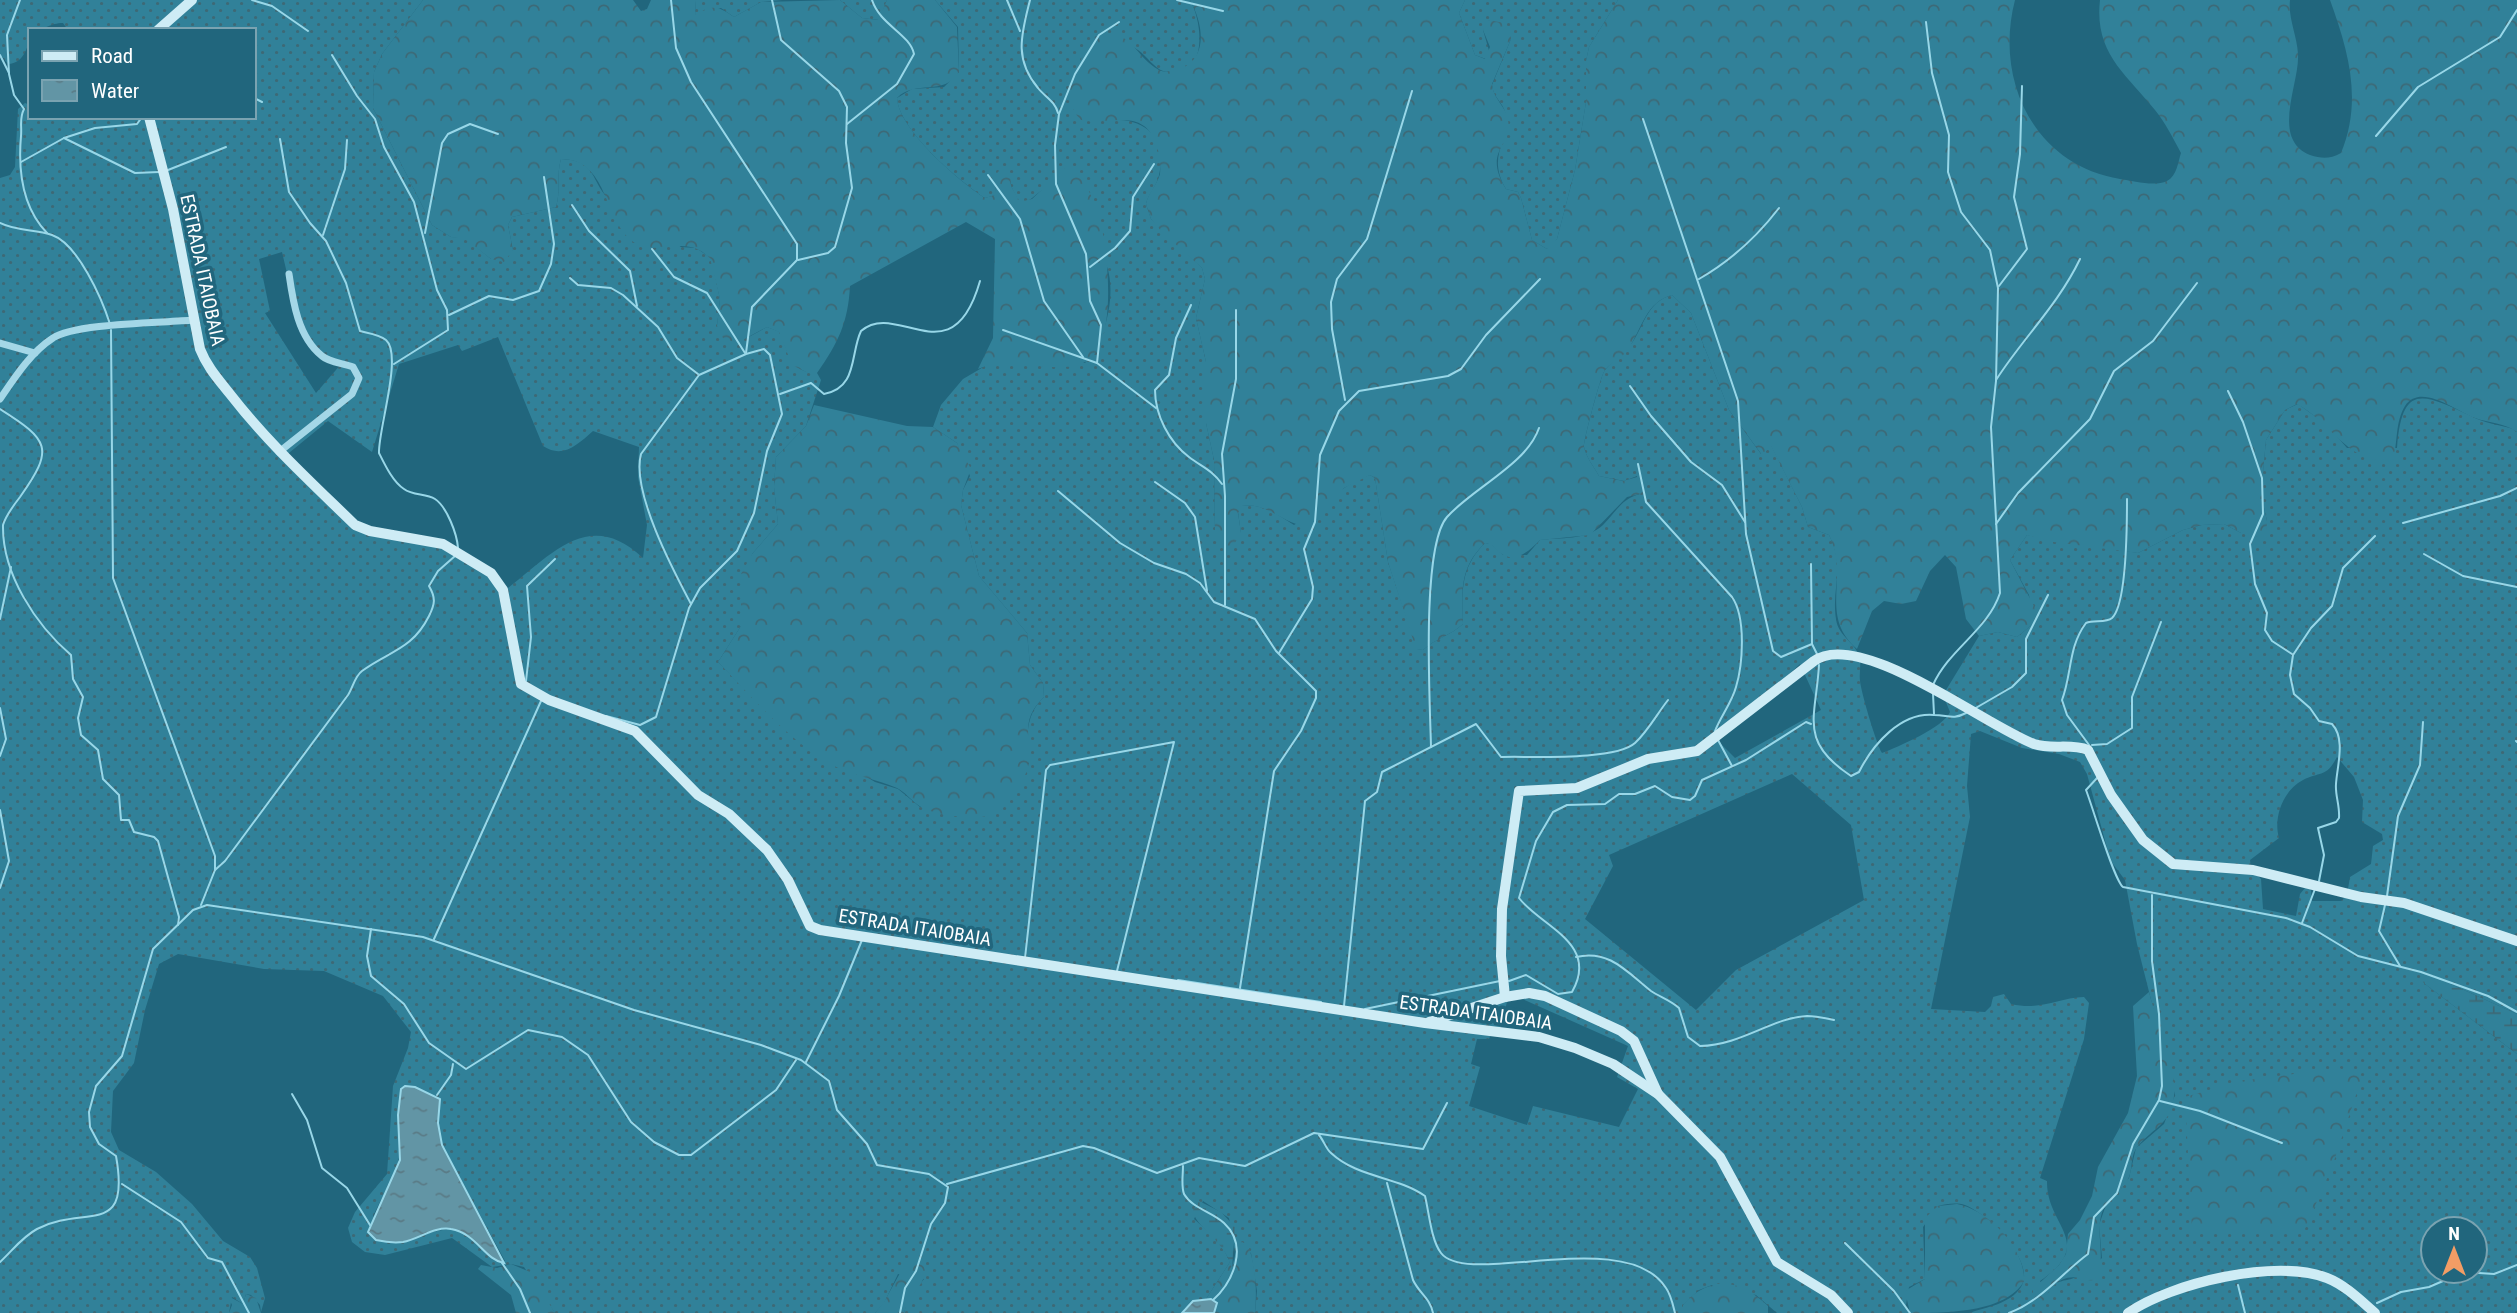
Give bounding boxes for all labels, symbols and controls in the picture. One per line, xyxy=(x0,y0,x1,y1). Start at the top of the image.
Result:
legend xyxy=(28,28,256,119)
text: Road xyxy=(91,44,133,68)
text: Water xyxy=(91,79,139,103)
street label: ESTRADA ITAIOBAIA xyxy=(175,192,230,348)
street label: ESTRADA ITAIOBAIA xyxy=(837,904,993,951)
street label: ESTRADA ITAIOBAIA xyxy=(1398,990,1554,1035)
north arrow xyxy=(2419,1215,2489,1285)
text: N xyxy=(2448,1222,2460,1245)

